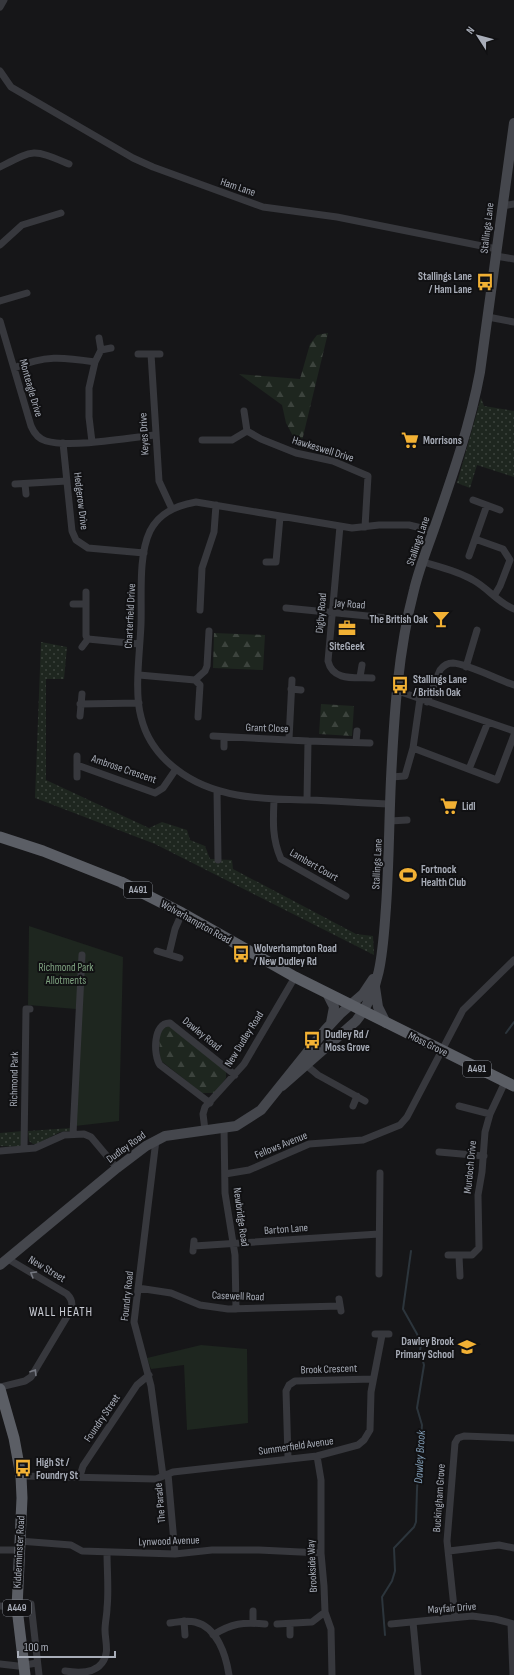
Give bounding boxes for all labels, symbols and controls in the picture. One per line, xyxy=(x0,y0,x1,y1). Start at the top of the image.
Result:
north arrow xyxy=(458,16,498,56)
text: N xyxy=(463,24,477,37)
street label: Ham Lane xyxy=(219,175,257,199)
street label: Stallings Lane xyxy=(477,202,497,254)
place label: Stallings Lane / Ham Lane xyxy=(418,270,472,296)
bus stop icon: Stallings Lane / Ham Lane xyxy=(475,272,495,292)
street label: Monteagle Drive xyxy=(17,358,45,418)
street label: Keyes Drive xyxy=(136,412,152,456)
supermarket icon: Morrisons xyxy=(400,430,420,450)
street label: Hawkeswell Drive xyxy=(291,433,355,465)
place label: Morrisons xyxy=(423,434,462,447)
street label: Hedgerow Drive xyxy=(71,471,91,531)
street label: Stallings Lane xyxy=(404,515,432,567)
street label: Charterfield Drive xyxy=(122,583,138,649)
street label: Digby Road xyxy=(313,592,329,634)
street label: Jay Road xyxy=(333,596,366,612)
bar icon: The British Oak xyxy=(431,609,451,629)
place label: The British Oak xyxy=(370,613,428,626)
office icon: SiteGeek xyxy=(337,618,357,638)
place label: SiteGeek xyxy=(329,640,365,653)
place label: Stallings Lane / British Oak xyxy=(413,673,467,699)
bus stop icon: Stallings Lane / British Oak xyxy=(390,675,410,695)
street label: Grant Close xyxy=(245,721,289,735)
street label: Ambrose Crescent xyxy=(89,751,159,786)
supermarket icon: Lidl xyxy=(439,796,459,816)
place label: Lidl xyxy=(462,800,476,813)
street label: Stallings Lane xyxy=(369,838,385,890)
street label: Lambert Court xyxy=(287,846,341,884)
place label: Fortnock Health Club xyxy=(421,863,466,889)
sports icon: Fortnock Health Club xyxy=(398,865,418,885)
road number: A491 xyxy=(124,882,152,898)
street label: Wolverhampton Road xyxy=(159,897,234,947)
place label: Wolverhampton Road / New Dudley Rd xyxy=(254,942,337,968)
bus stop icon: Wolverhampton Road / New Dudley Rd xyxy=(231,944,251,964)
park label: Richmond Park Allotments xyxy=(39,961,94,987)
street label: New Dudley Road xyxy=(222,1008,266,1069)
street label: Dawley Road xyxy=(180,1014,224,1054)
place label: Dudley Rd / Moss Grove xyxy=(325,1028,370,1054)
street label: Moss Grove xyxy=(406,1029,450,1059)
bus stop icon: Dudley Rd / Moss Grove xyxy=(302,1030,322,1050)
street label: Richmond Park xyxy=(7,1051,21,1107)
road number: A491 xyxy=(463,1061,491,1077)
street label: Dudley Road xyxy=(104,1128,148,1166)
street label: Fellows Avenue xyxy=(253,1129,309,1161)
street label: Murdoch Drive xyxy=(461,1140,479,1194)
street label: Newbridge Road xyxy=(230,1187,252,1248)
street label: Barton Lane xyxy=(264,1221,308,1237)
street label: New Street xyxy=(26,1253,69,1285)
street label: Foundry Road xyxy=(118,1270,136,1322)
one-way arrow xyxy=(30,1271,37,1278)
street label: Casewell Road xyxy=(212,1289,265,1303)
district label: WALL HEATH xyxy=(29,1304,93,1320)
place label: Dawley Brook Primary School xyxy=(396,1335,454,1361)
school or university icon: Dawley Brook Primary School xyxy=(457,1337,477,1357)
street label: Brook Crescent xyxy=(301,1361,358,1376)
one-way arrow xyxy=(29,1369,37,1376)
street label: Foundry Street xyxy=(81,1391,123,1444)
water label: Dawley Brook xyxy=(411,1430,429,1484)
street label: Summerfield Avenue xyxy=(258,1434,334,1458)
place label: High St / Foundry St xyxy=(36,1456,78,1482)
bus stop icon: High St / Foundry St xyxy=(13,1458,33,1478)
street label: Buckingham Grove xyxy=(430,1463,448,1533)
street label: The Parade xyxy=(152,1482,168,1524)
street label: Kidderminster Road xyxy=(11,1515,27,1589)
street label: Lynwood Avenue xyxy=(138,1533,200,1549)
street label: Brookside Way xyxy=(304,1538,320,1593)
road number: A449 xyxy=(3,1600,31,1616)
street label: Mayfair Drive xyxy=(427,1600,477,1616)
scale bar xyxy=(18,1633,115,1659)
text: 100 m xyxy=(24,1640,49,1655)

